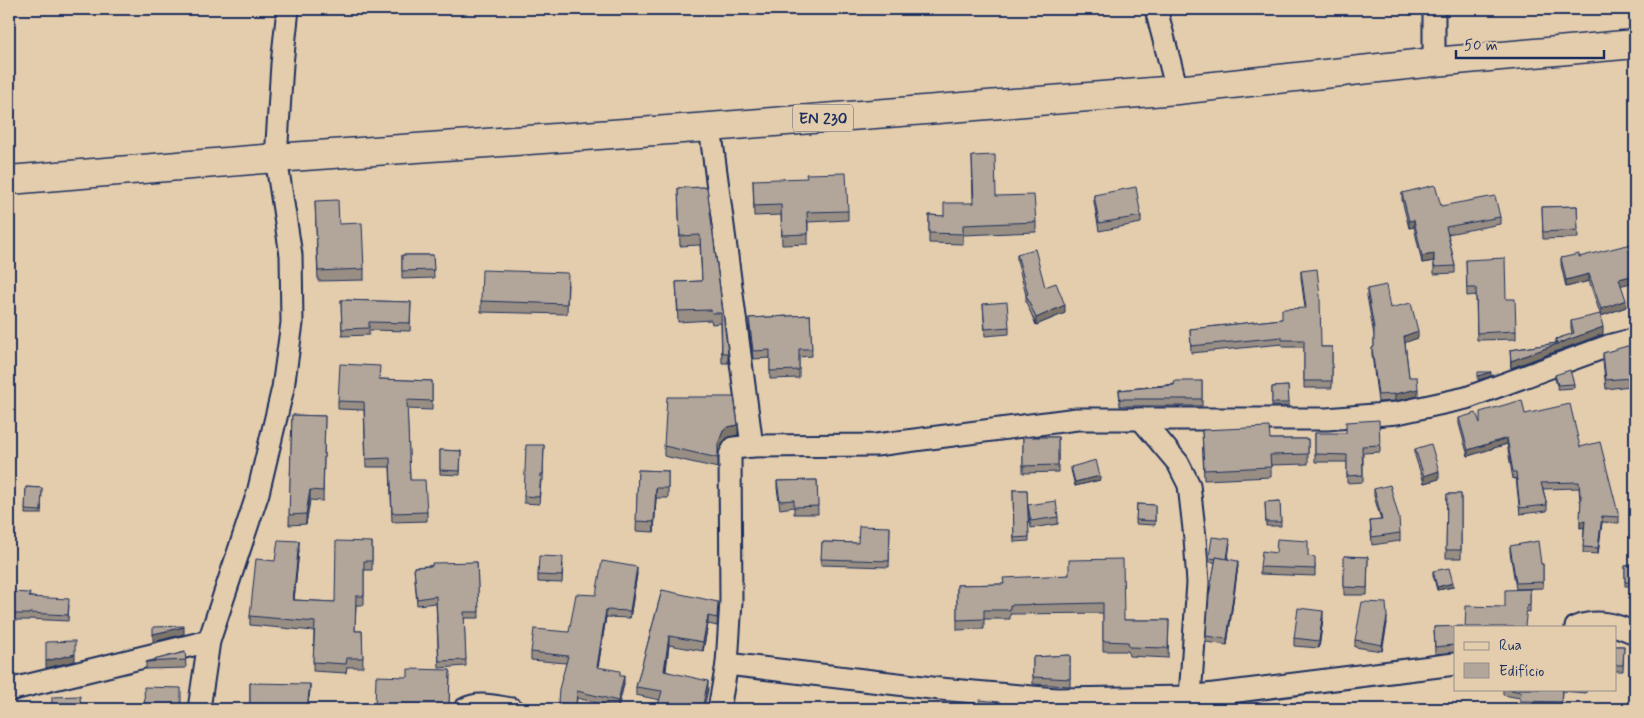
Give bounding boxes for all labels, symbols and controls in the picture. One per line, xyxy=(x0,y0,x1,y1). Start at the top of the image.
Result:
scale bar xyxy=(1456,28,1604,60)
text: 50 m xyxy=(1464,36,1498,56)
road number: EN 230 xyxy=(793,105,853,132)
legend xyxy=(1454,626,1616,690)
text: Rua xyxy=(1499,636,1522,656)
text: Edifício xyxy=(1499,662,1544,682)

